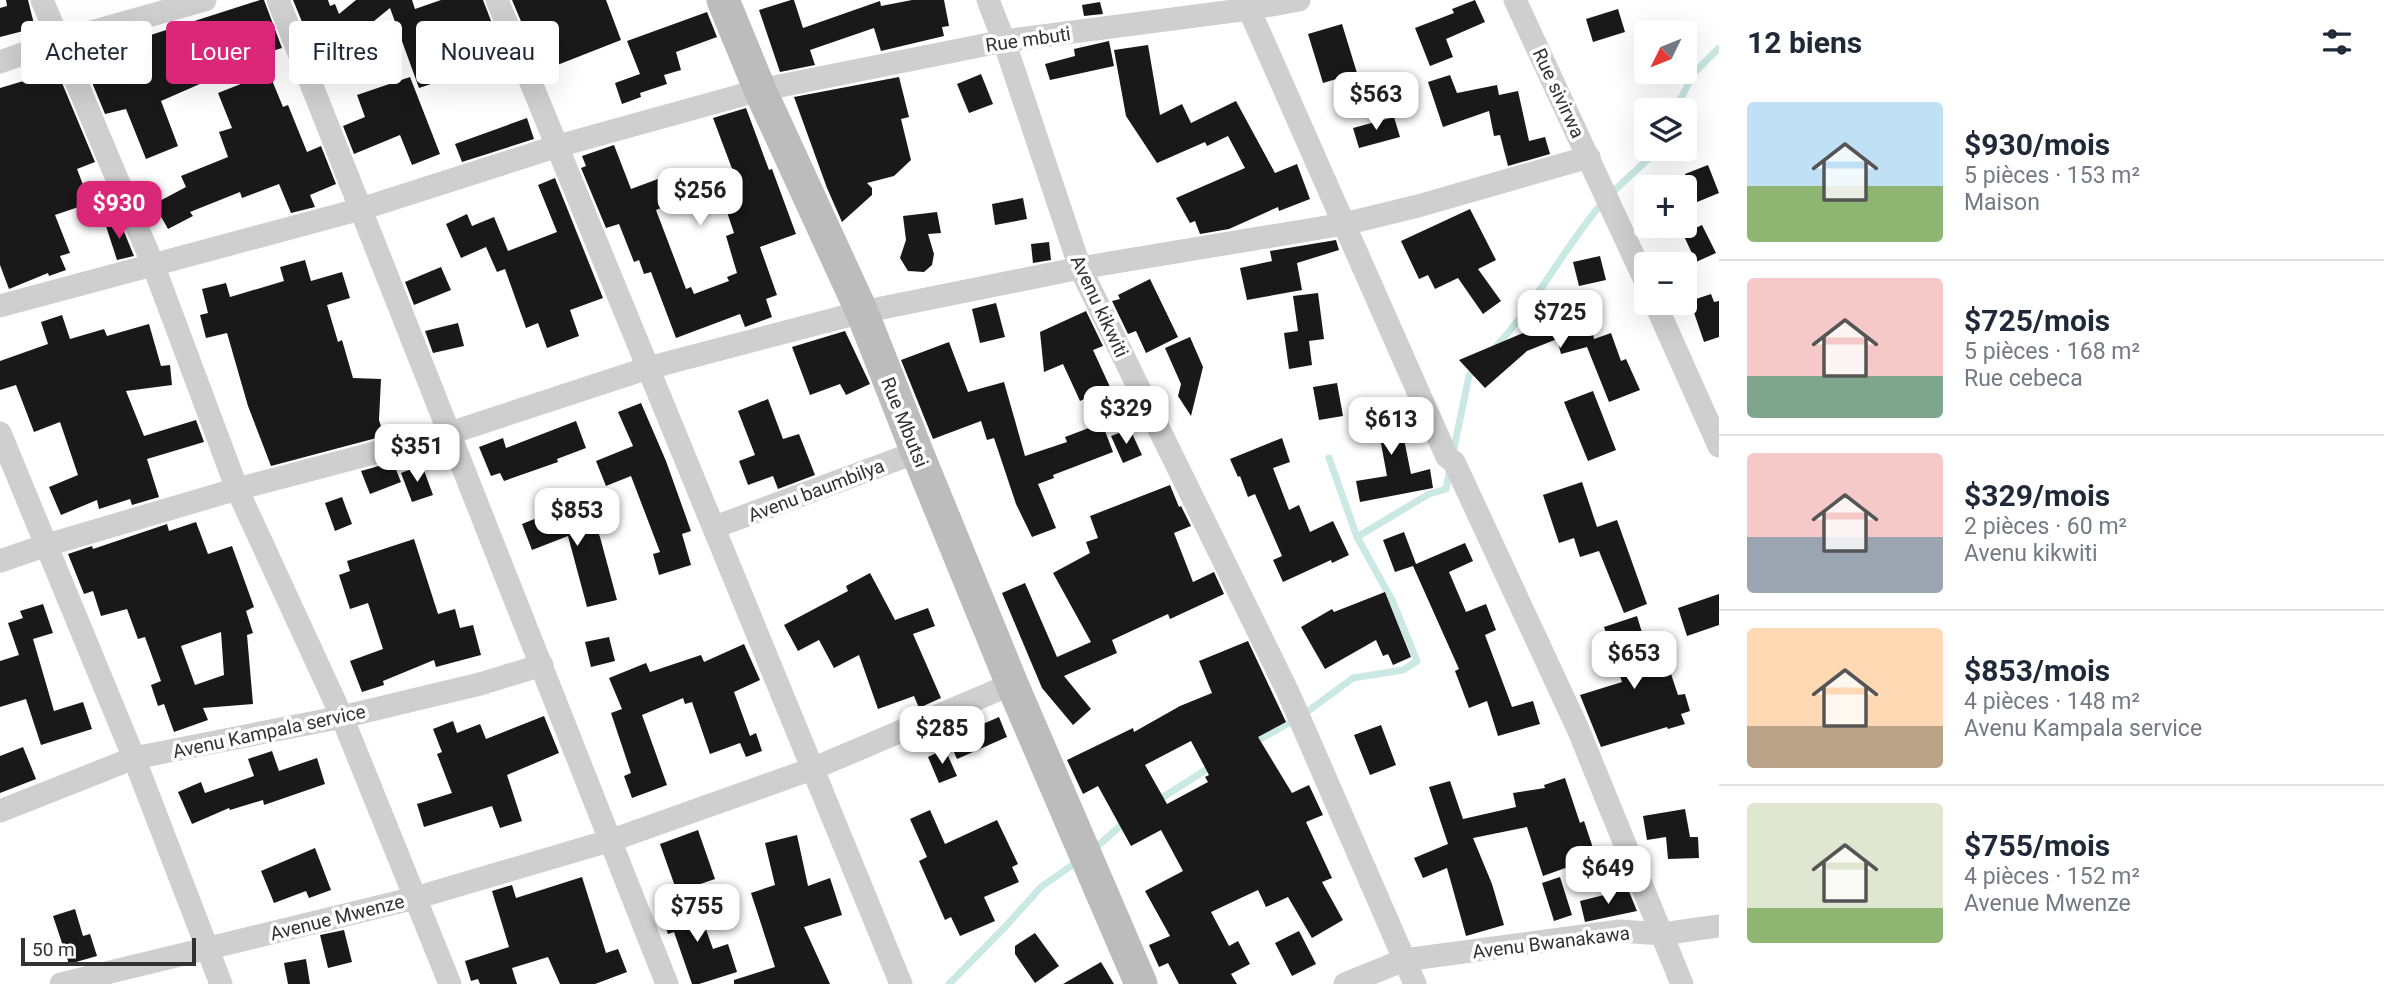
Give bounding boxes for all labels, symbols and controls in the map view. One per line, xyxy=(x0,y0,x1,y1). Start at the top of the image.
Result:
chip: Acheter xyxy=(21,21,152,84)
chip: Louer xyxy=(166,21,275,84)
chip: Filtres xyxy=(289,21,402,84)
chip: Nouveau xyxy=(416,21,559,84)
north arrow xyxy=(1634,21,1698,84)
map controls xyxy=(1634,21,1697,315)
street label: Rue mbuti xyxy=(984,22,1072,57)
icon: filters xyxy=(2318,23,2356,61)
text: 12 biens xyxy=(1747,25,1862,60)
street label: Rue sivirwa xyxy=(1528,45,1589,142)
pin: $563 xyxy=(1335,72,1417,132)
text: $563 xyxy=(1350,81,1402,108)
button: layers xyxy=(1634,98,1697,161)
text: $930/mois xyxy=(1964,127,2110,162)
icon: home xyxy=(1803,130,1887,214)
text: 5 pièces · 153 m² xyxy=(1964,162,2140,189)
pin: $256 xyxy=(659,168,741,228)
button: + xyxy=(1634,175,1697,238)
text: $256 xyxy=(674,177,726,204)
pin: $930 xyxy=(78,182,160,241)
text: Maison xyxy=(1964,189,2040,216)
text: $930 xyxy=(93,190,145,217)
street label: Avenu kikwiti xyxy=(1066,251,1133,361)
button: − xyxy=(1634,252,1697,315)
pin: $725 xyxy=(1519,290,1601,350)
text: $725 xyxy=(1534,299,1586,326)
text: $725/mois xyxy=(1964,303,2110,338)
icon: home xyxy=(1803,306,1887,390)
text: 5 pièces · 168 m² xyxy=(1964,338,2140,365)
text: Rue cebeca xyxy=(1964,365,2083,392)
street label: Rue Mbutsi xyxy=(876,374,933,471)
pin: $329 xyxy=(1085,386,1167,446)
text: $329 xyxy=(1100,395,1152,422)
pin: $613 xyxy=(1350,398,1432,457)
text: $613 xyxy=(1365,406,1417,433)
pin: $351 xyxy=(376,424,458,484)
text: $351 xyxy=(391,433,443,460)
street label: Avenu baumbilya xyxy=(745,454,888,527)
text: $329/mois xyxy=(1964,478,2110,513)
icon: home xyxy=(1803,481,1887,565)
pin: $853 xyxy=(536,489,618,548)
text: $853 xyxy=(551,497,603,524)
text: 2 pièces · 60 m² xyxy=(1964,513,2127,540)
text: Avenu kikwiti xyxy=(1964,540,2098,567)
pin: $653 xyxy=(1593,632,1675,691)
text: $653 xyxy=(1608,640,1660,667)
text: $853/mois xyxy=(1964,653,2110,688)
icon: home xyxy=(1803,656,1887,740)
text: 4 pièces · 148 m² xyxy=(1964,688,2140,715)
street label: Avenu Kampala service xyxy=(171,700,368,763)
pin: $285 xyxy=(901,706,983,766)
text: $285 xyxy=(916,715,968,742)
text: Avenu Kampala service xyxy=(1964,715,2202,742)
text: $755/mois xyxy=(1964,828,2110,863)
icon: home xyxy=(1803,831,1887,915)
pin: $649 xyxy=(1567,846,1649,906)
text: $649 xyxy=(1582,855,1634,882)
text: 4 pièces · 152 m² xyxy=(1964,863,2140,890)
pin: $755 xyxy=(656,884,738,944)
street label: Avenue Mwenze xyxy=(268,890,407,945)
text: Avenue Mwenze xyxy=(1964,890,2131,917)
text: $755 xyxy=(671,893,723,920)
street label: Avenu Bwanakawa xyxy=(1471,921,1631,964)
scale bar xyxy=(21,935,196,967)
text: 50 m xyxy=(32,938,75,961)

